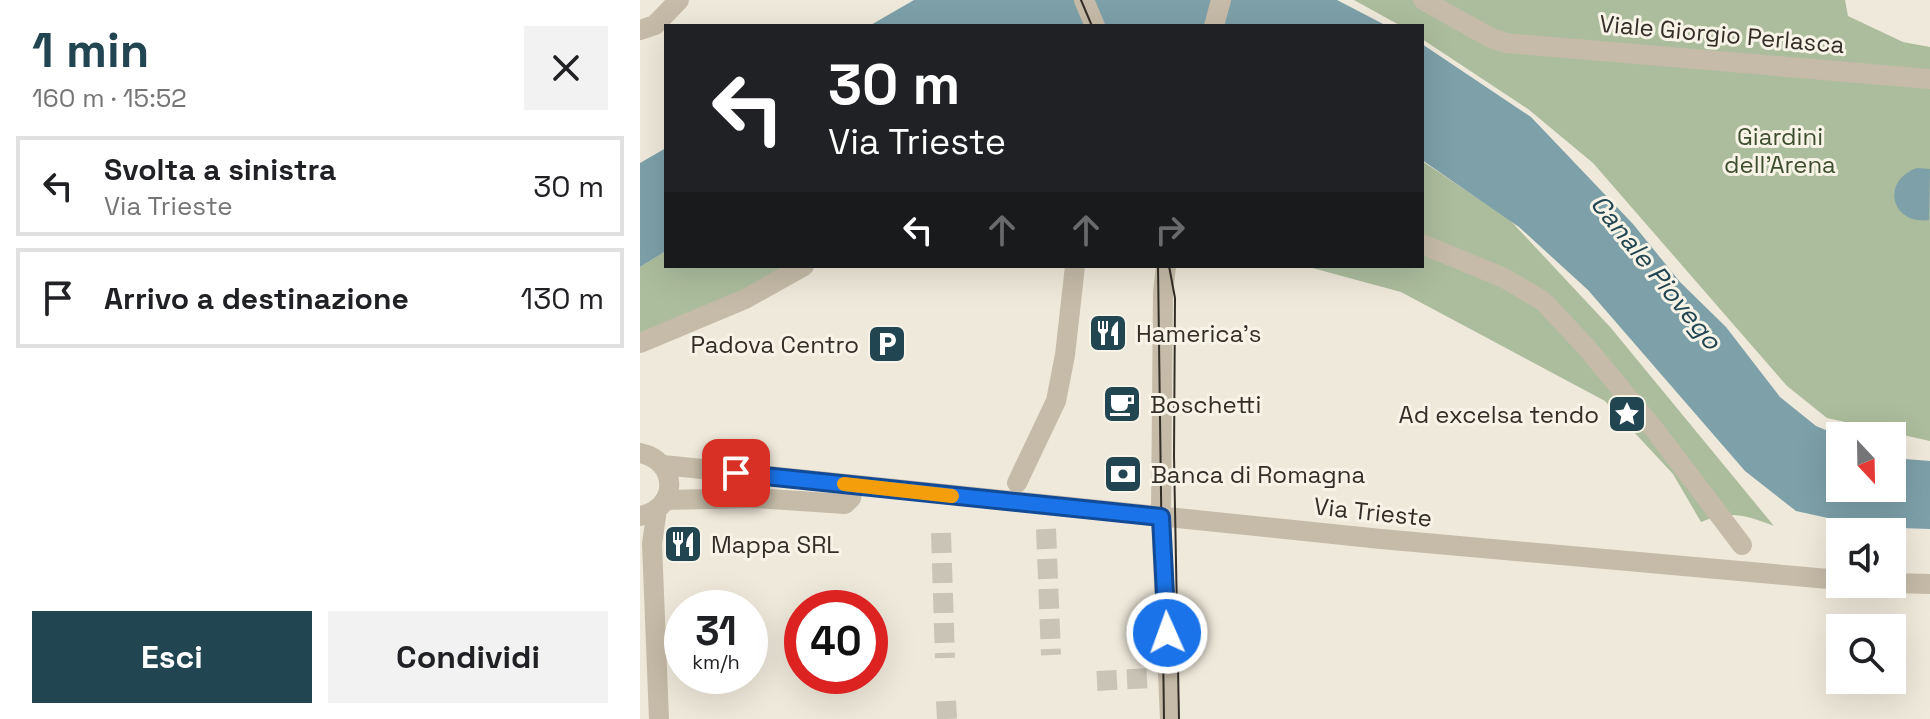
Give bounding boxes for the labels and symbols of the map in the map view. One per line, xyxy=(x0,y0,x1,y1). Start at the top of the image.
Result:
street label: Viale Giorgio Perlasca xyxy=(1598,8,1846,60)
park label: Giardini dell'Arena xyxy=(1724,121,1836,180)
water label: Canale Piovego xyxy=(1583,187,1730,357)
restaurant icon: Hamerica's xyxy=(1087,312,1129,354)
place label: Hamerica's xyxy=(1136,318,1261,349)
parking icon: Padova Centro xyxy=(866,323,908,365)
place label: Padova Centro xyxy=(691,329,859,360)
cafe icon: Boschetti xyxy=(1101,383,1143,425)
place label: Boschetti xyxy=(1150,389,1261,420)
place icon: Ad excelsa tendo xyxy=(1606,393,1648,435)
place label: Ad excelsa tendo xyxy=(1399,399,1599,430)
north arrow xyxy=(1826,422,1906,502)
pin xyxy=(702,439,770,507)
bank icon: Banca di Romagna xyxy=(1102,453,1144,495)
place label: Banca di Romagna xyxy=(1151,459,1365,490)
street label: Via Trieste xyxy=(1312,490,1434,534)
restaurant icon: Mappa SRL xyxy=(662,523,704,565)
place label: Mappa SRL xyxy=(711,529,839,560)
speed limit sign: 40 xyxy=(784,590,888,694)
position arrow xyxy=(1125,591,1209,675)

